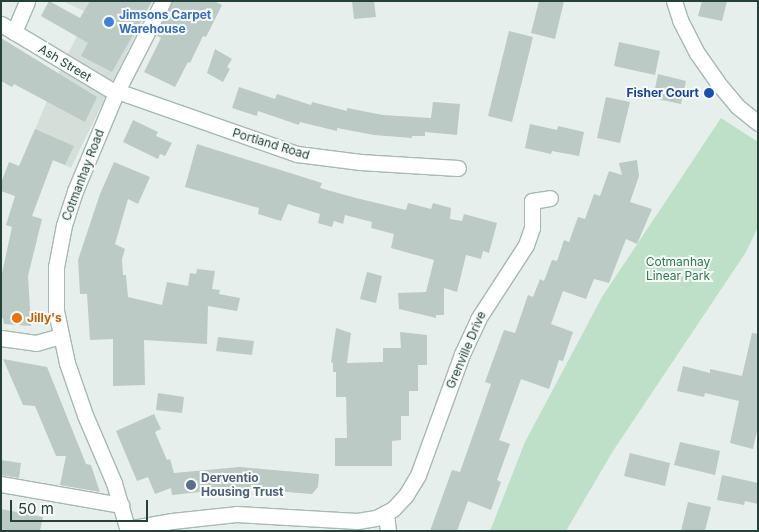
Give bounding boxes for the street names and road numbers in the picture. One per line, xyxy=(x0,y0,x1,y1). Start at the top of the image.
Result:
street label: Ash Street xyxy=(36,42,94,84)
street label: Portland Road xyxy=(231,125,311,163)
street label: Cotmanhay Road xyxy=(59,127,107,223)
street label: Grenville Drive xyxy=(443,309,489,391)

